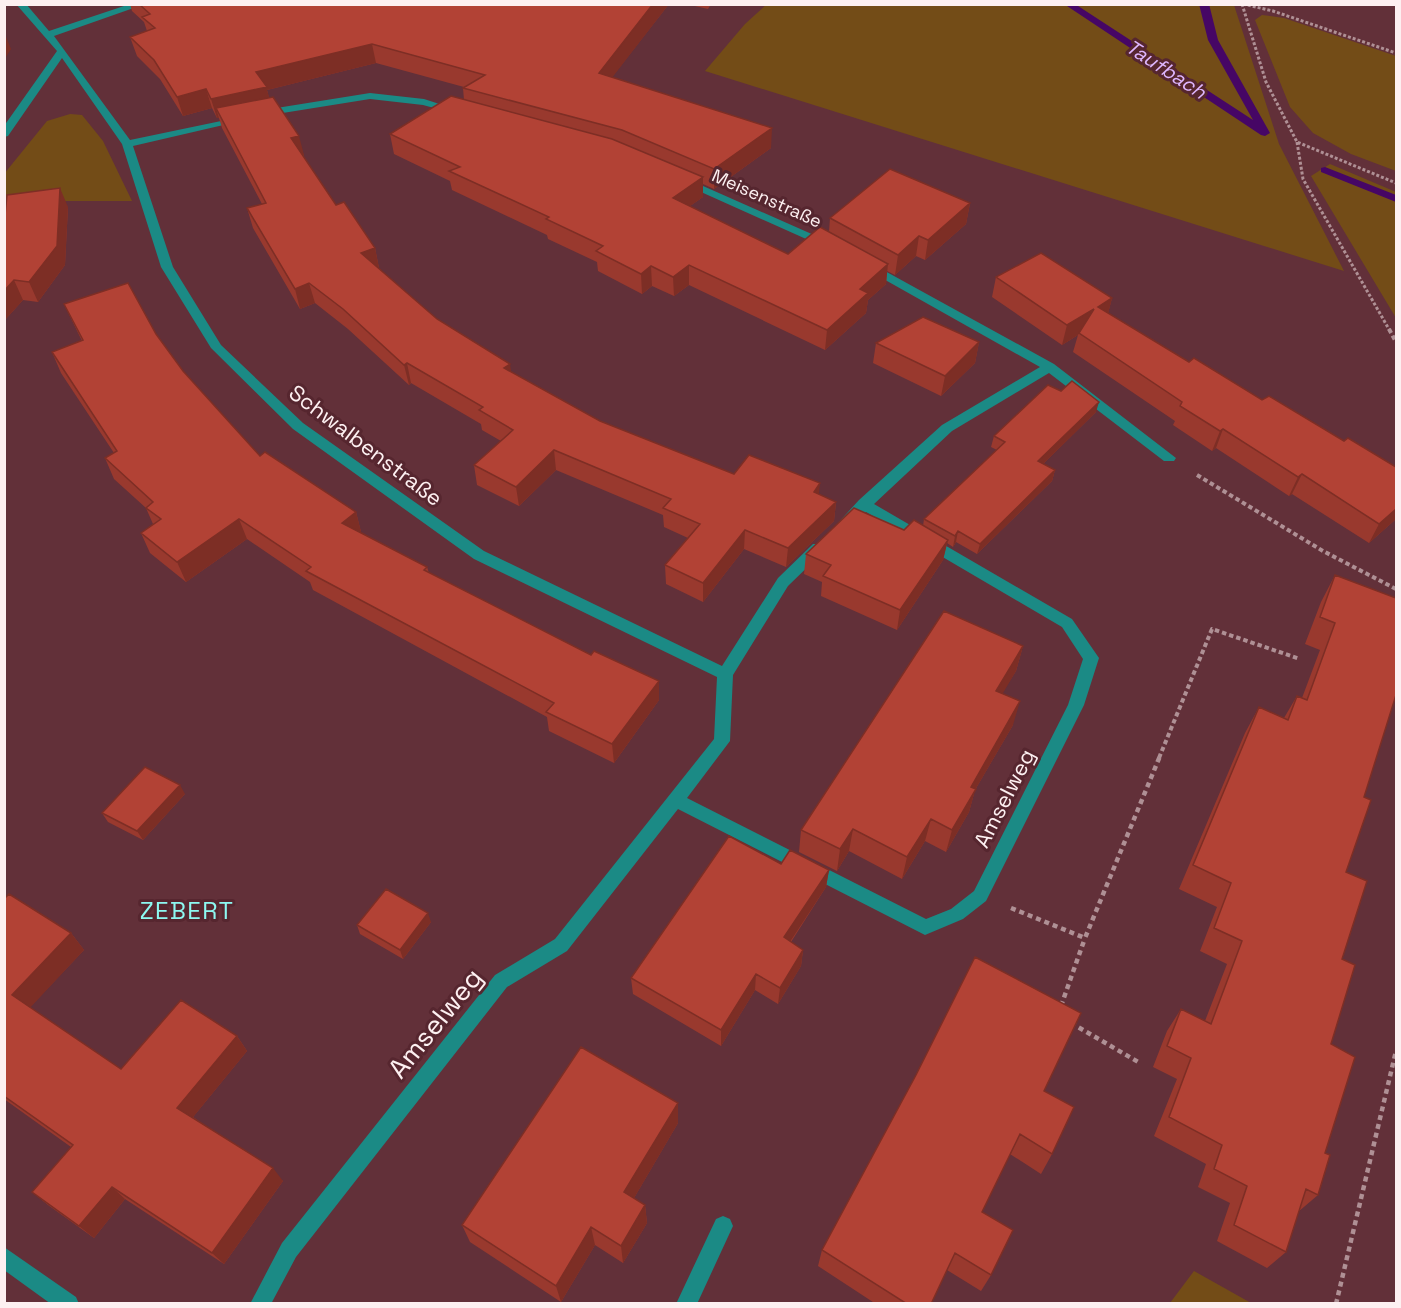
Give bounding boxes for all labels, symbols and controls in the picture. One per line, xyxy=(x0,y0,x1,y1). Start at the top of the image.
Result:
water label: Taufbach xyxy=(1121,33,1212,105)
street label: Meisenstraße xyxy=(708,163,826,233)
street label: Schwalbenstraße xyxy=(284,378,448,512)
street label: Amselweg xyxy=(967,744,1041,852)
district label: ZEBERT xyxy=(140,895,234,926)
street label: Amselweg xyxy=(380,961,490,1085)

